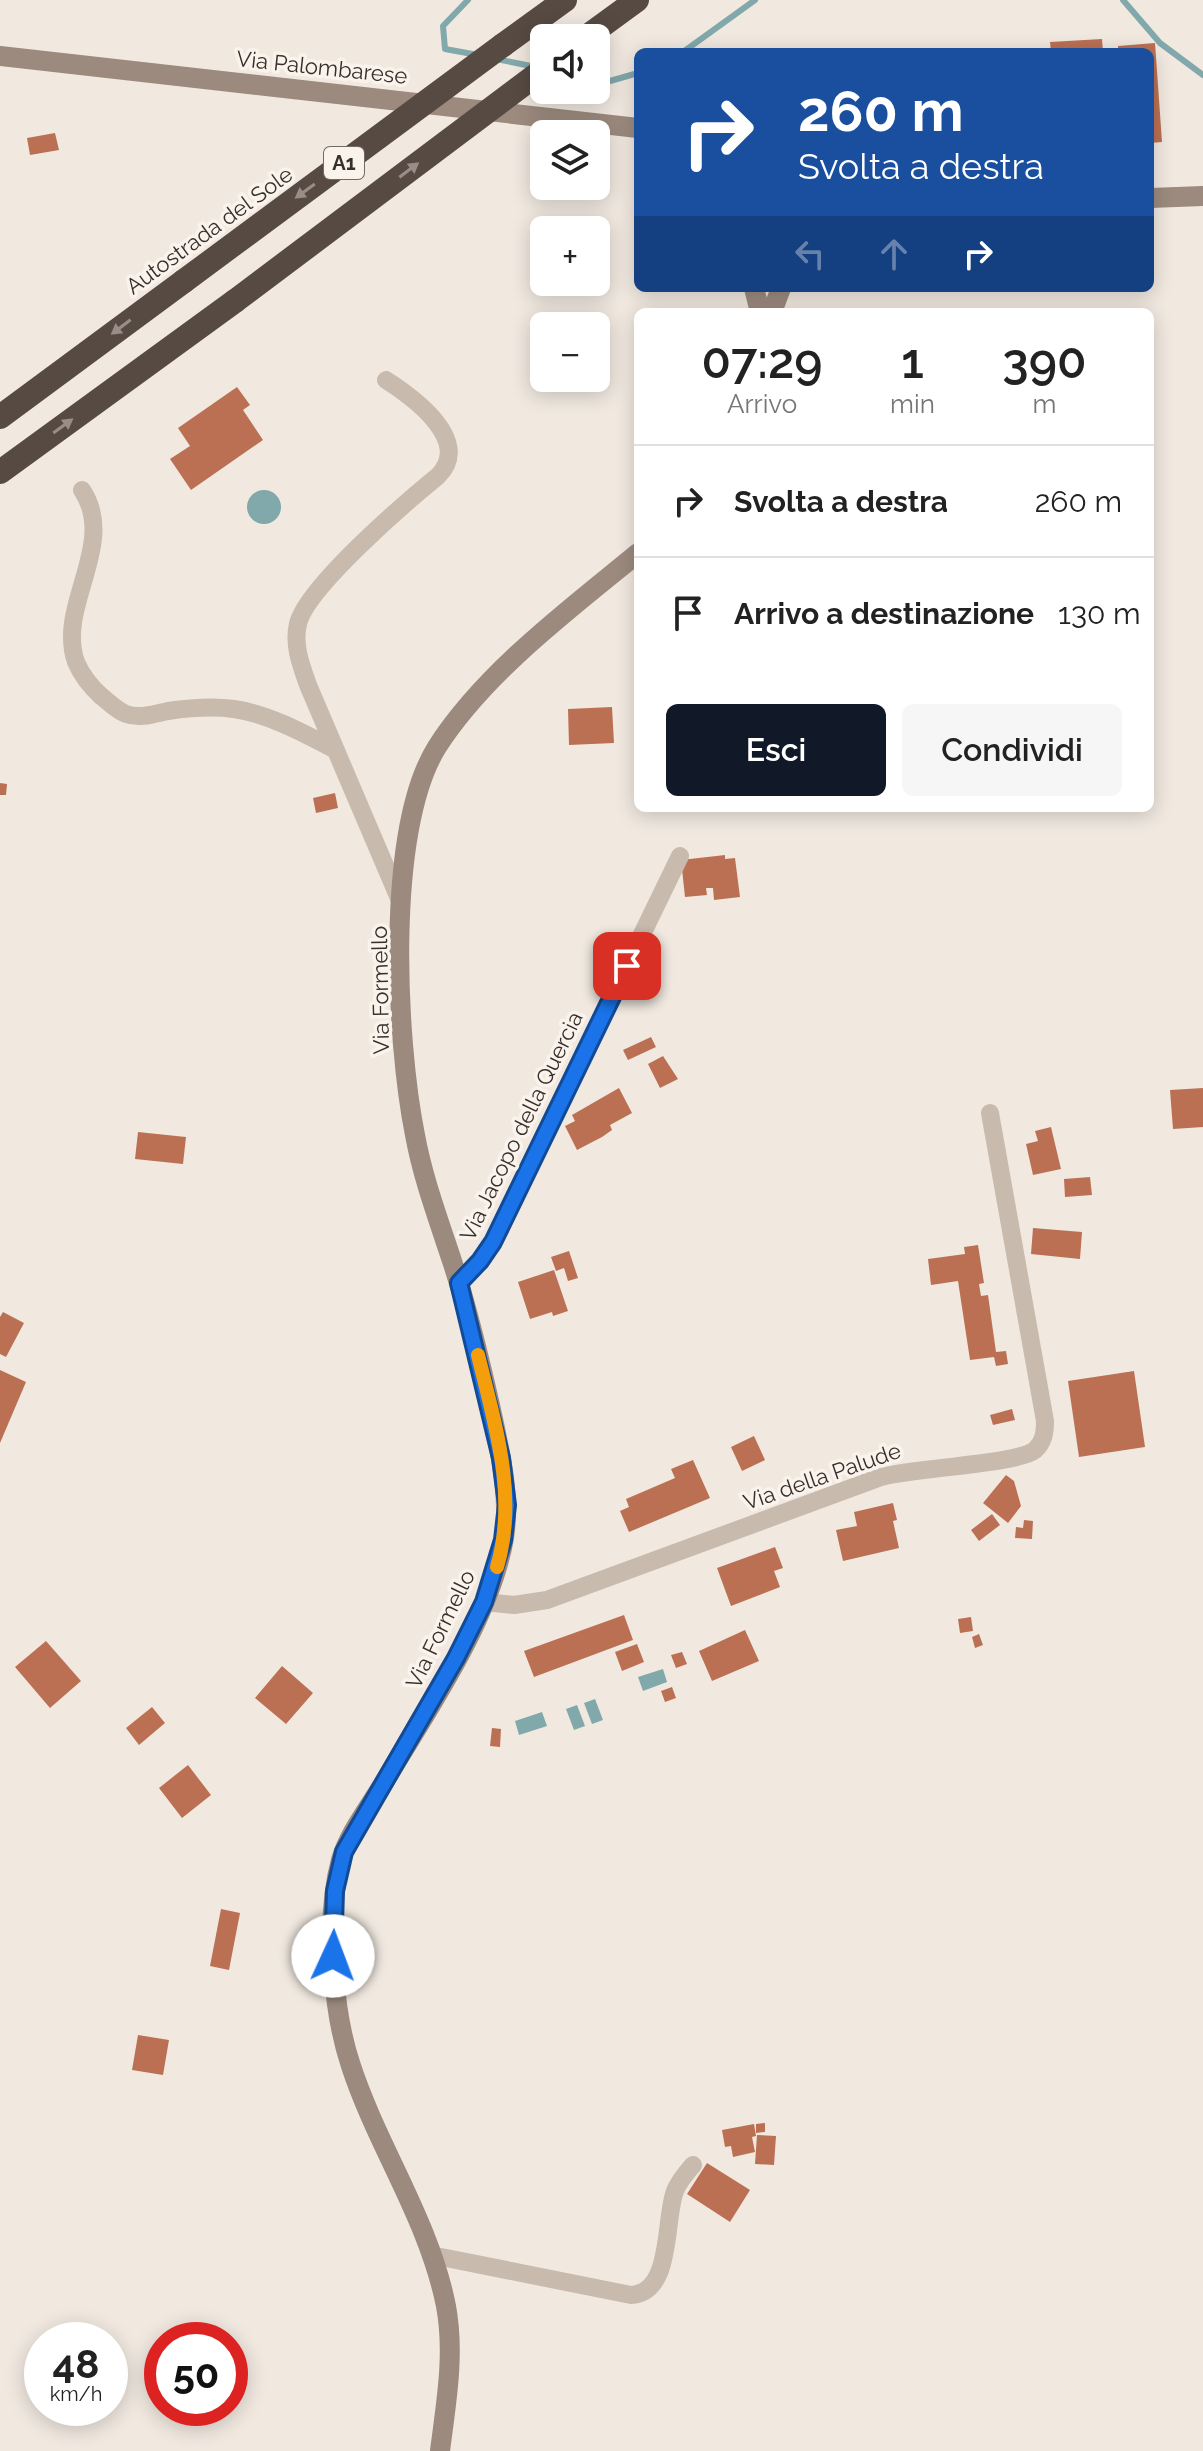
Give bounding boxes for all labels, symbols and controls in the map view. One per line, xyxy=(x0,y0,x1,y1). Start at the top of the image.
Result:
map controls xyxy=(530,24,610,392)
button: sound xyxy=(530,24,610,104)
street label: Via Palombarese xyxy=(235,45,409,89)
text: 260 m xyxy=(798,78,964,144)
icon: right xyxy=(666,80,770,184)
button: layers xyxy=(530,120,610,200)
text: Svolta a destra xyxy=(798,145,1044,187)
road number: A1 xyxy=(324,147,364,179)
street label: Autostrada del Sole xyxy=(121,161,298,299)
one-way arrow xyxy=(399,162,419,178)
one-way arrow xyxy=(295,183,316,198)
button: + xyxy=(530,216,610,296)
icon: left xyxy=(788,232,832,276)
icon: ahead xyxy=(872,232,916,276)
icon: right xyxy=(956,232,1000,276)
button: − xyxy=(530,312,610,392)
one-way arrow xyxy=(111,319,132,334)
text: 07:29 xyxy=(702,333,823,389)
text: 1 xyxy=(901,333,924,389)
text: 390 xyxy=(1002,333,1086,389)
text: Arrivo xyxy=(727,389,797,419)
text: min xyxy=(890,389,935,419)
text: m xyxy=(1032,389,1056,419)
one-way arrow xyxy=(52,418,74,434)
icon: right xyxy=(666,479,710,523)
text: Svolta a destra xyxy=(734,484,948,519)
text: 260 m xyxy=(1035,484,1122,519)
icon: arrive xyxy=(666,591,710,635)
text: Arrivo a destinazione xyxy=(734,596,1034,631)
text: 130 m xyxy=(1058,596,1141,631)
button: Esci xyxy=(666,704,886,796)
button: Condividi xyxy=(902,704,1122,796)
street label: Via Formello xyxy=(366,925,394,1055)
pin xyxy=(593,932,661,1000)
icon: arrive xyxy=(605,944,649,988)
street label: Via Jacopo della Quercia xyxy=(454,1007,588,1245)
street label: Via della Palude xyxy=(740,1437,904,1515)
street label: Via Formello xyxy=(400,1566,480,1692)
position arrow xyxy=(291,1914,375,1998)
speed limit sign: 50 xyxy=(144,2322,248,2426)
text: 48 xyxy=(52,2340,99,2387)
text: km/h xyxy=(50,2382,102,2406)

